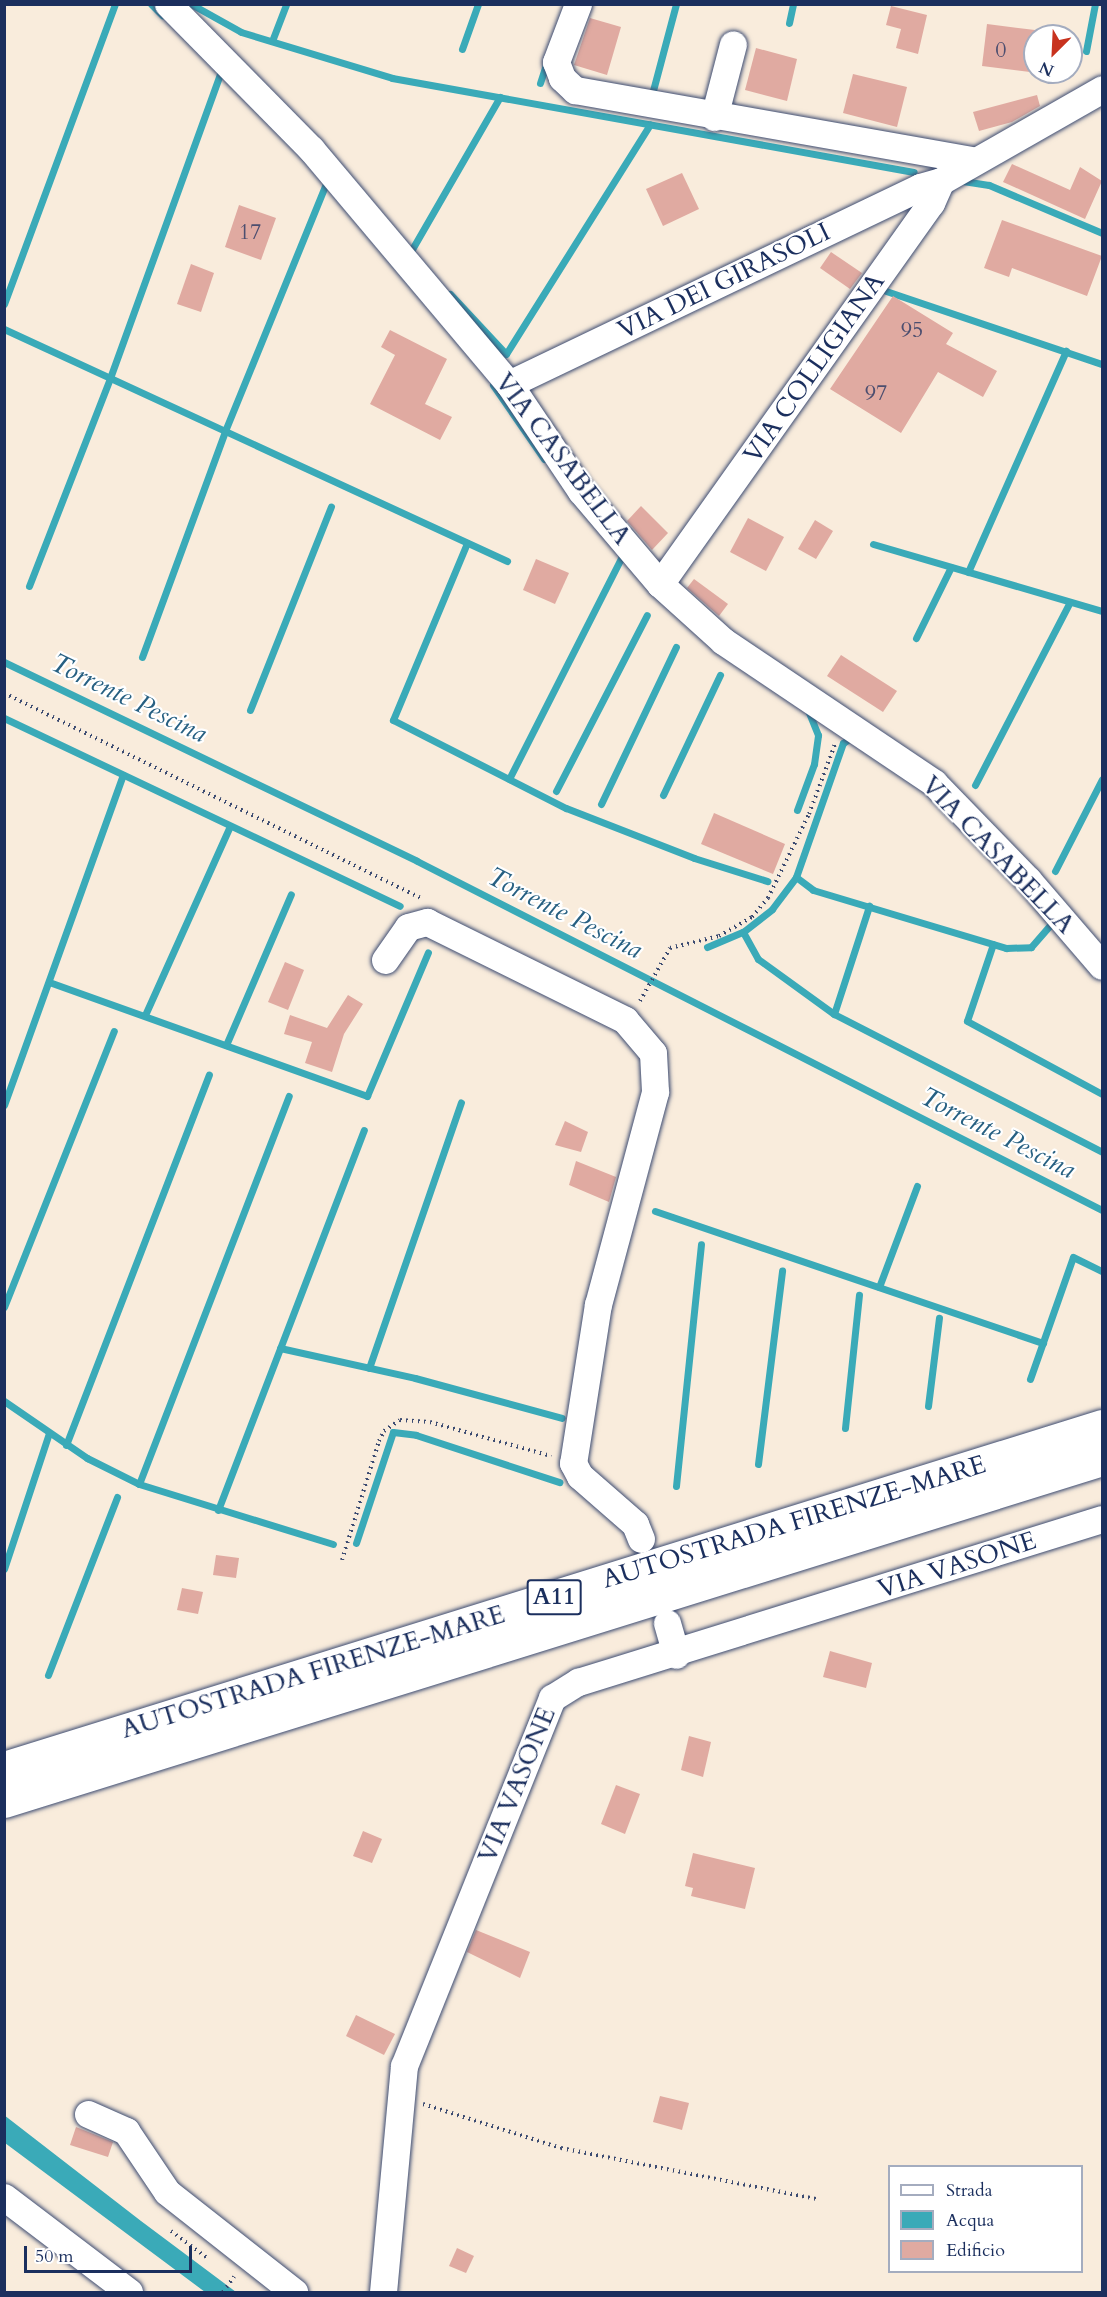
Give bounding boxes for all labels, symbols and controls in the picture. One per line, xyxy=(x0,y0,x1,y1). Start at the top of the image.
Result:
north arrow xyxy=(1023,24,1083,84)
house number: 0 xyxy=(995,38,1007,64)
text: N xyxy=(1036,56,1057,81)
street label: VIA DEI GIRASOLI xyxy=(613,216,835,346)
house number: 17 xyxy=(239,220,261,246)
street label: VIA COLLIGIANA xyxy=(737,267,891,469)
house number: 95 xyxy=(901,318,923,344)
street label: VIA CASABELLA xyxy=(488,367,638,551)
house number: 97 xyxy=(865,381,887,407)
water label: Torrente Pescina xyxy=(46,646,212,750)
street label: VIA CASABELLA xyxy=(915,770,1081,940)
water label: Torrente Pescina xyxy=(482,860,648,966)
water label: Torrente Pescina xyxy=(915,1080,1081,1186)
street label: AUTOSTRADA FIRENZE-MARE xyxy=(598,1449,990,1595)
street label: VIA VASONE xyxy=(874,1525,1040,1605)
road number: A11 xyxy=(526,1576,582,1618)
street label: AUTOSTRADA FIRENZE-MARE xyxy=(117,1599,509,1745)
street label: VIA VASONE xyxy=(472,1703,562,1867)
legend xyxy=(888,2165,1083,2273)
text: Strada xyxy=(946,2178,992,2203)
text: Acqua xyxy=(946,2208,994,2233)
scale bar xyxy=(27,2234,195,2272)
text: Edificio xyxy=(946,2238,1005,2263)
text: 50 m xyxy=(35,2244,74,2269)

